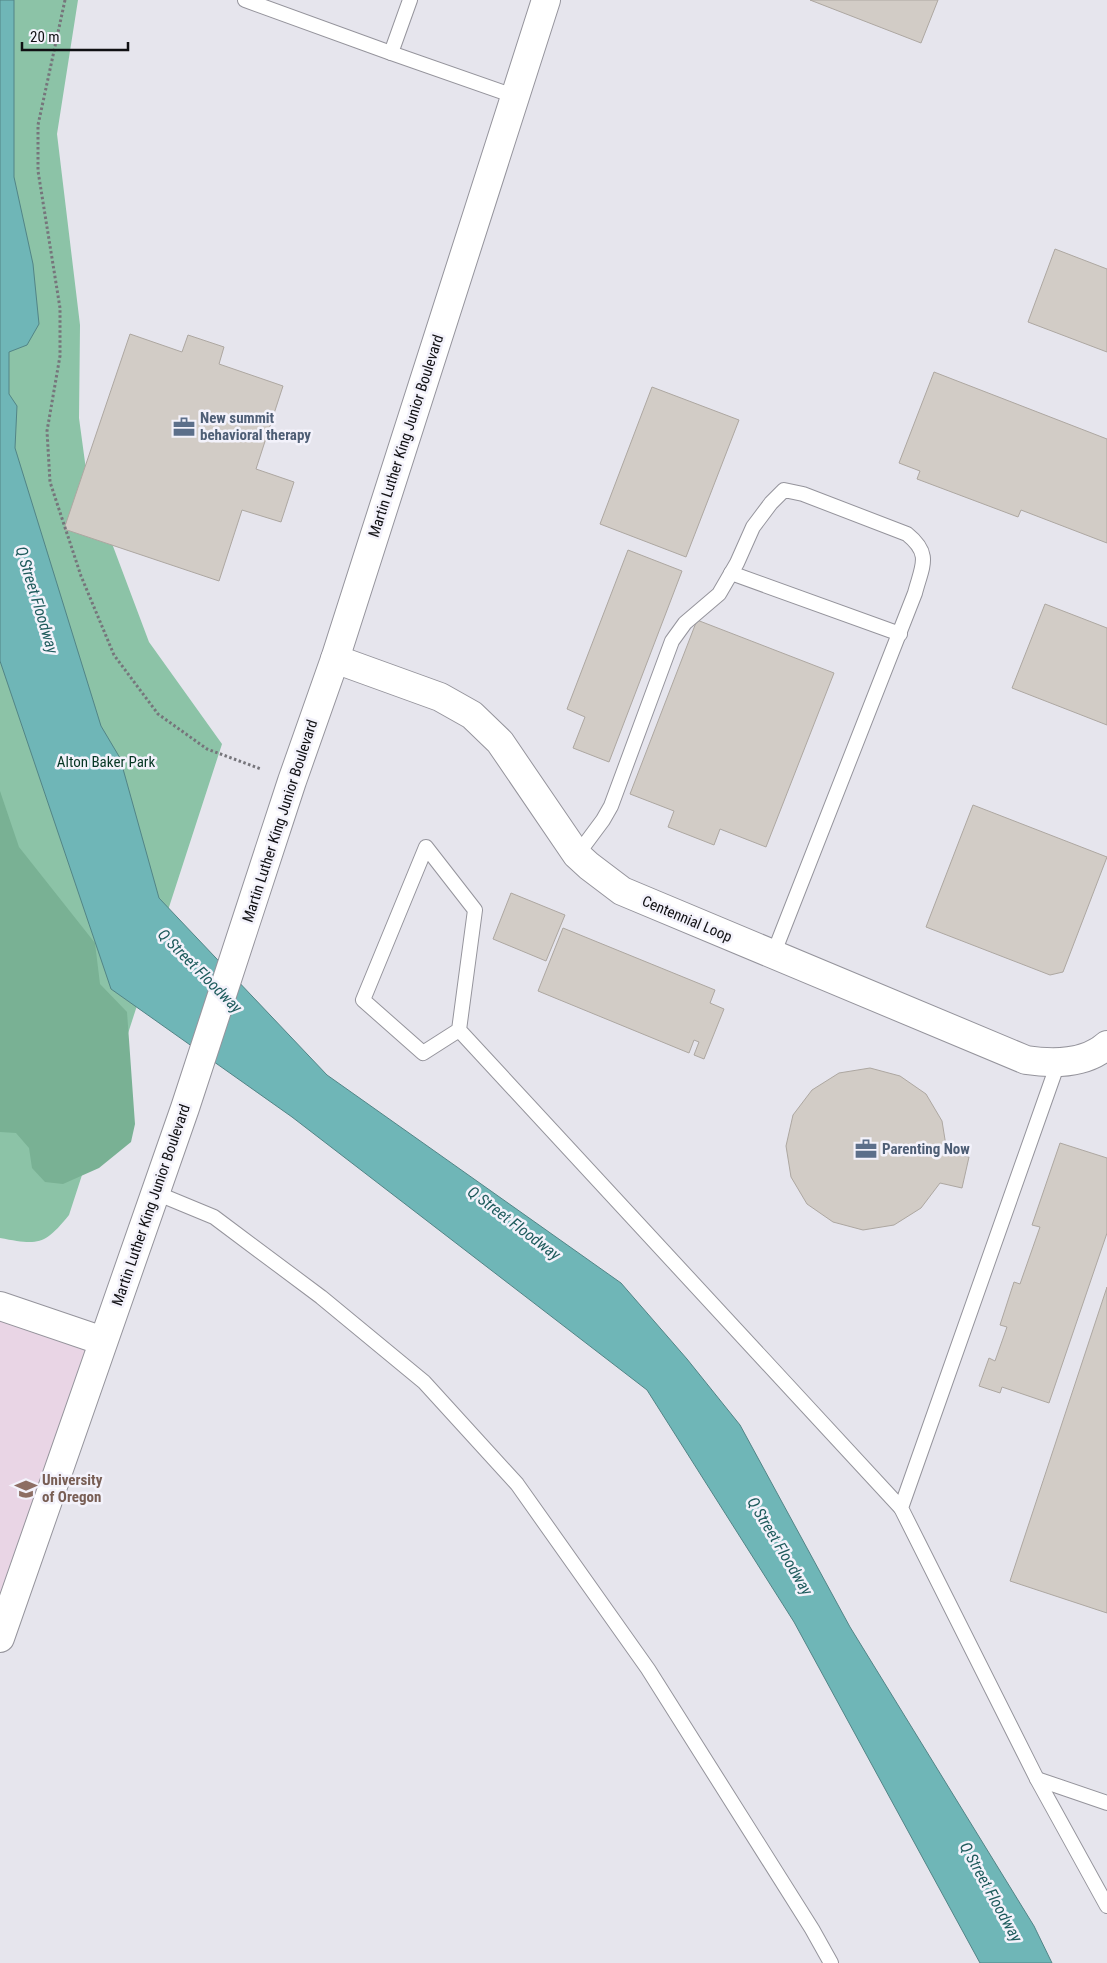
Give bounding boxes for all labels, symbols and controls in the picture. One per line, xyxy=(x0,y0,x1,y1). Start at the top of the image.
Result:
scale bar xyxy=(22,20,129,52)
text: 20 m xyxy=(30,28,60,46)
street label: Martin Luther King Junior Boulevard xyxy=(365,332,447,540)
place label: New summit behavioral therapy xyxy=(200,409,311,444)
office icon: New summit behavioral therapy xyxy=(171,414,197,440)
water label: Q Street Floodway xyxy=(12,544,62,656)
street label: Martin Luther King Junior Boulevard xyxy=(239,717,321,925)
park label: Alton Baker Park xyxy=(57,753,155,771)
street label: Centennial Loop xyxy=(639,892,735,946)
water label: Q Street Floodway xyxy=(154,925,246,1017)
street label: Martin Luther King Junior Boulevard xyxy=(108,1102,194,1308)
office icon: Parenting Now xyxy=(853,1136,879,1162)
place label: Parenting Now xyxy=(882,1140,970,1158)
water label: Q Street Floodway xyxy=(464,1182,565,1264)
place label: University of Oregon xyxy=(42,1471,103,1506)
school or university icon: University of Oregon xyxy=(13,1476,39,1502)
water label: Q Street Floodway xyxy=(743,1493,817,1599)
water label: Q Street Floodway xyxy=(956,1839,1027,1946)

